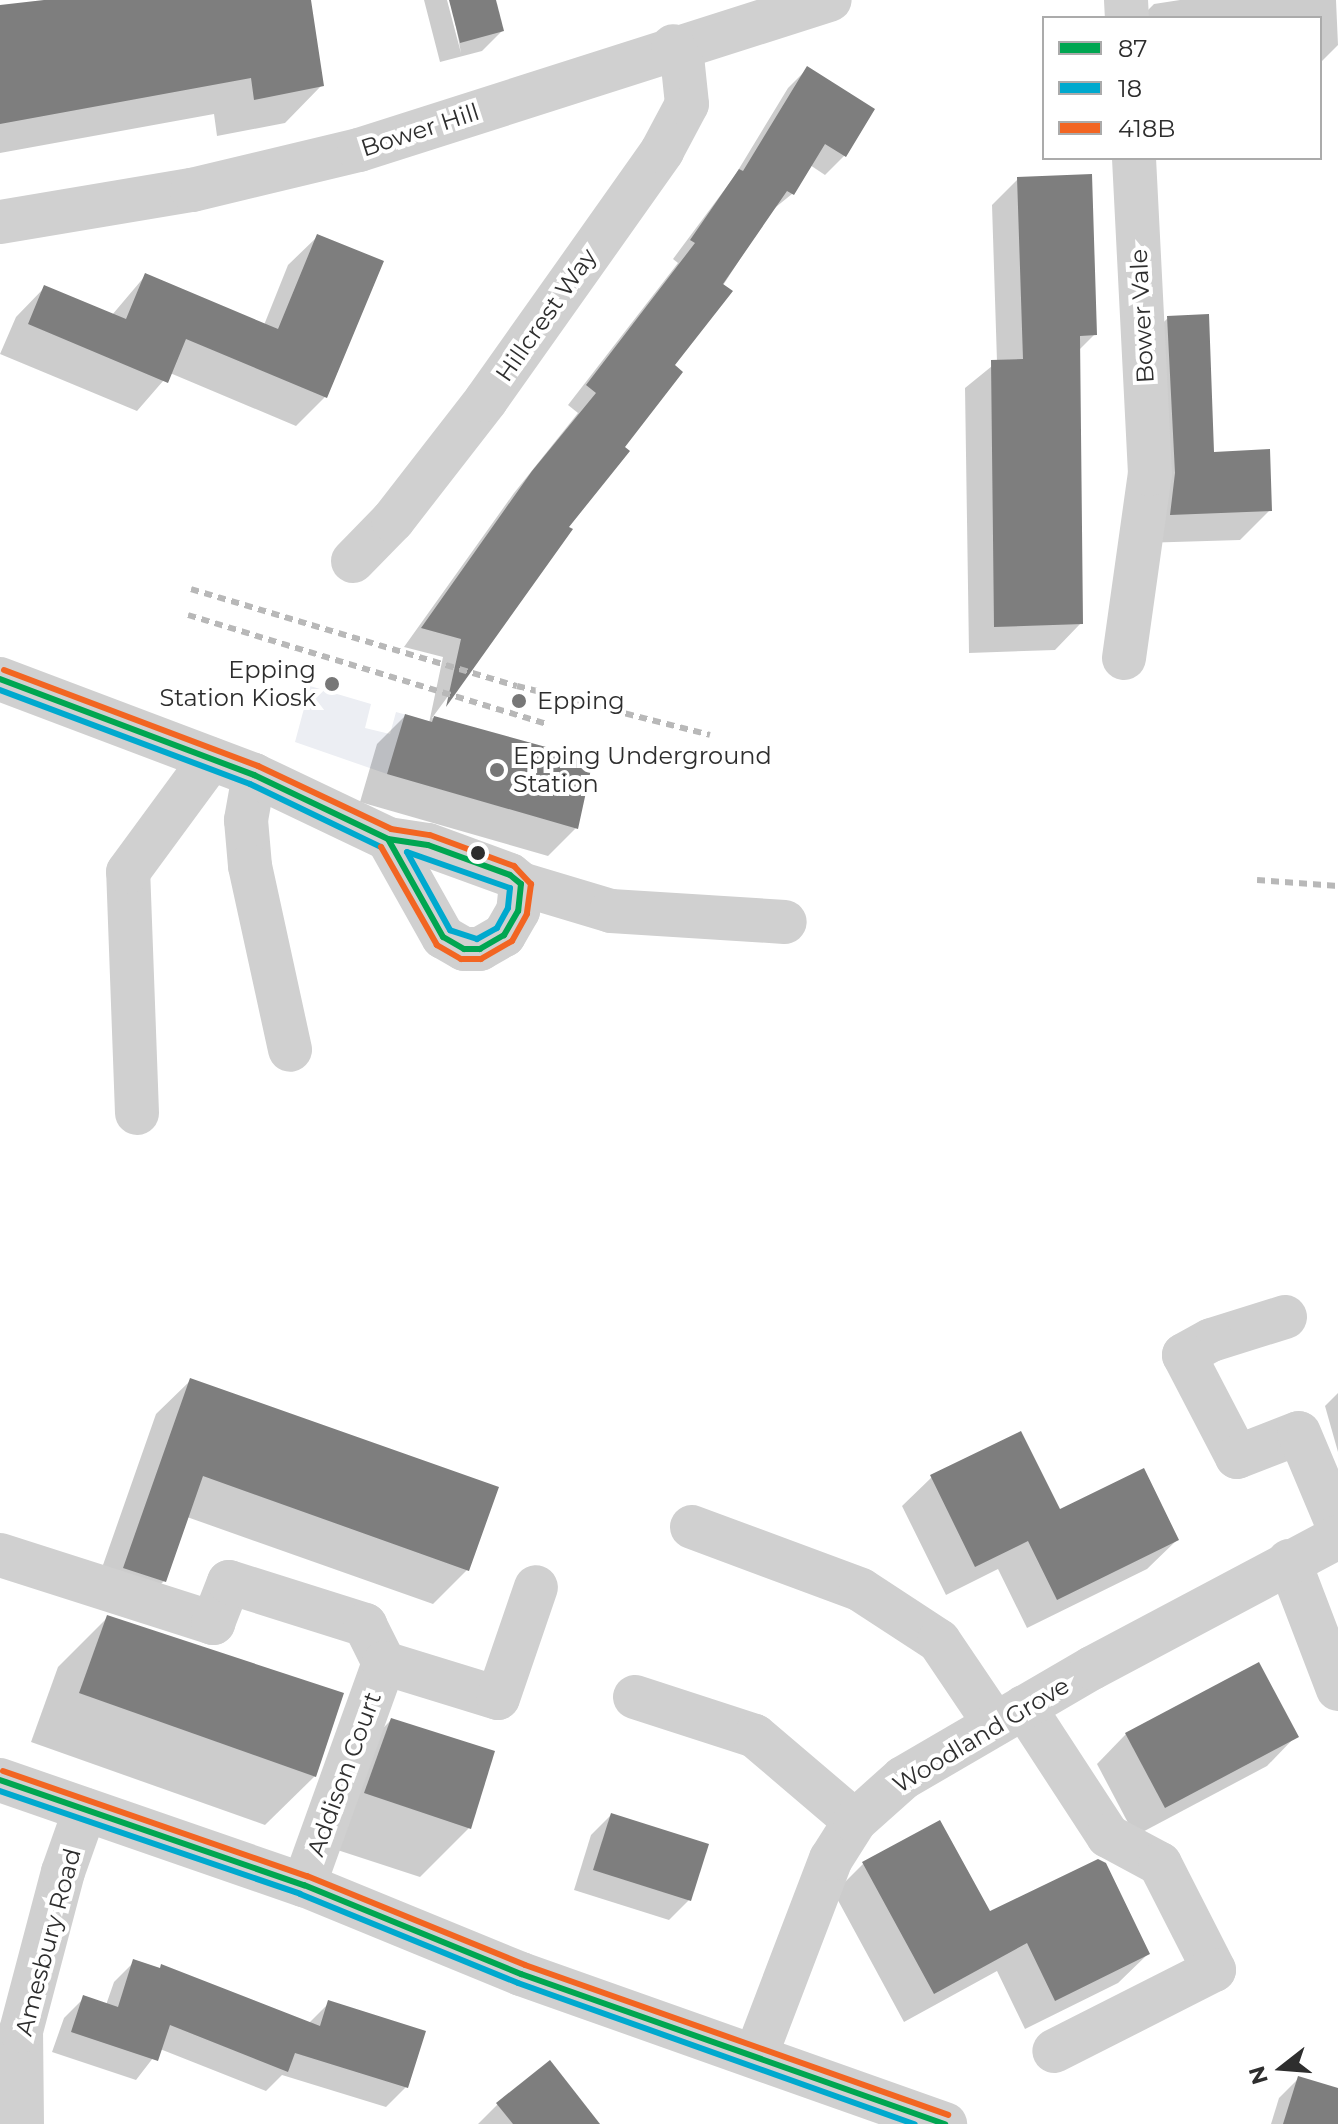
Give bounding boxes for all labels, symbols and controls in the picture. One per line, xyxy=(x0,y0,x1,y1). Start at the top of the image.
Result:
legend xyxy=(1042,16,1322,160)
text: 87 xyxy=(1118,34,1147,63)
text: 18 xyxy=(1118,74,1142,103)
street label: Bower Hill xyxy=(357,97,483,163)
text: 418B xyxy=(1118,114,1175,143)
street label: Hillcrest Way xyxy=(489,243,603,387)
street label: Bower Vale xyxy=(1124,248,1160,384)
place label: Epping Station Kiosk xyxy=(159,656,316,712)
marker: Epping Station Kiosk xyxy=(323,675,341,693)
place label: Epping xyxy=(537,687,625,715)
marker: Epping xyxy=(508,690,530,712)
place label: Epping Underground Station xyxy=(513,742,772,798)
marker: Epping Underground Station xyxy=(488,761,506,779)
unlabelled marker xyxy=(470,845,486,861)
street label: Woodland Grove xyxy=(888,1671,1074,1799)
street label: Addison Court xyxy=(301,1688,387,1860)
street label: Amesbury Road xyxy=(9,1845,87,2039)
north arrow xyxy=(1242,2028,1322,2108)
text: N xyxy=(1243,2063,1274,2088)

